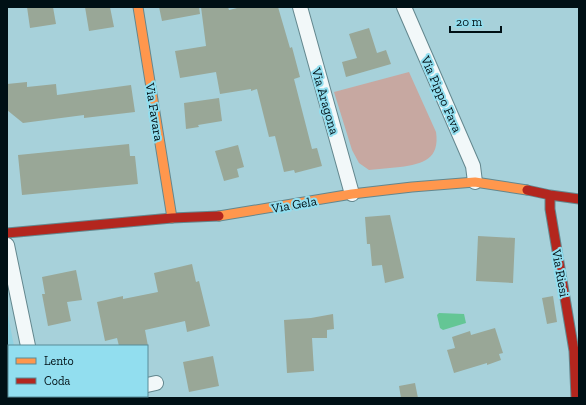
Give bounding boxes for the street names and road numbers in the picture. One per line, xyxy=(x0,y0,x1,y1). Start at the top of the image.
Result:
street label: Via Pippo Fava xyxy=(418,53,465,135)
street label: Via Aragona xyxy=(309,65,342,137)
street label: Via Favara xyxy=(142,81,167,143)
street label: Via Gela xyxy=(269,193,319,216)
street label: Via Riesi xyxy=(549,247,572,298)

